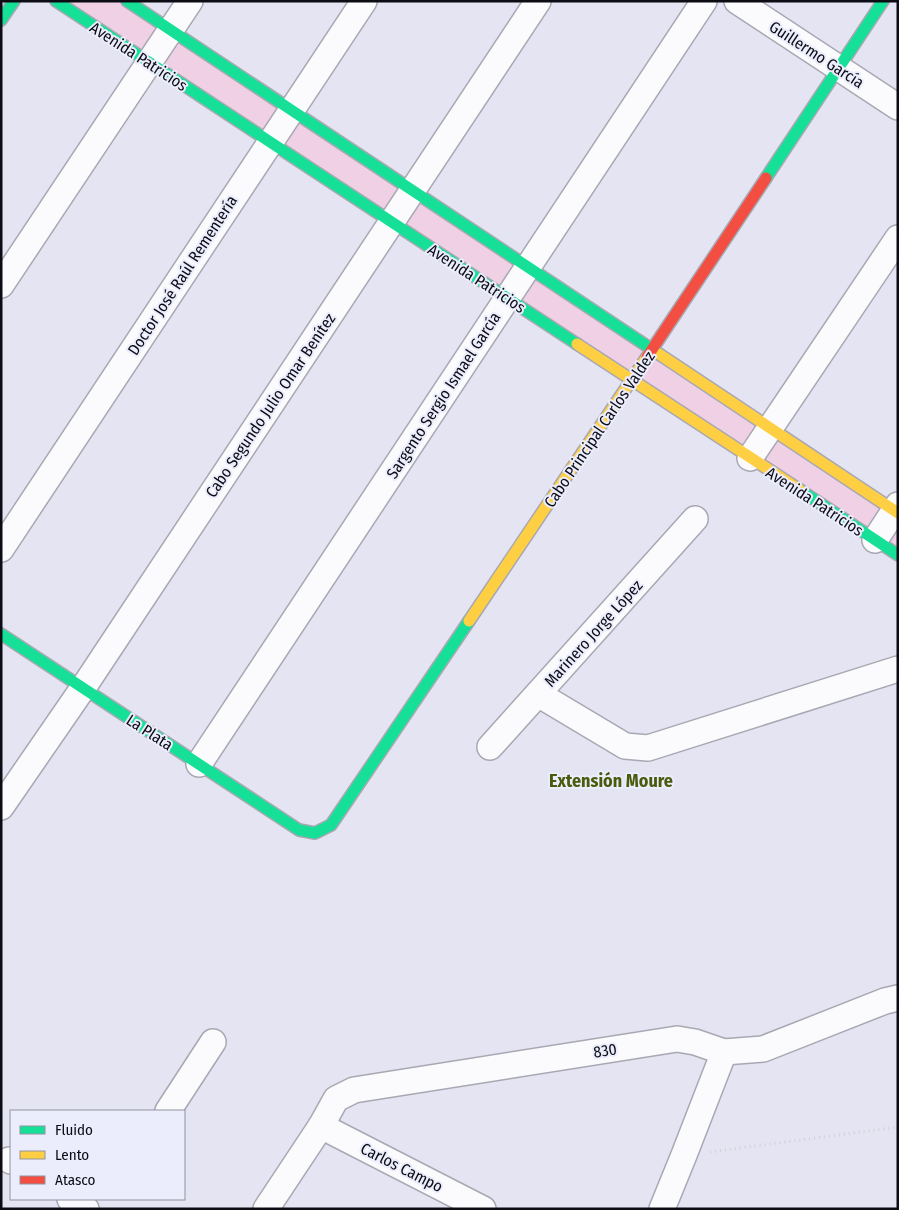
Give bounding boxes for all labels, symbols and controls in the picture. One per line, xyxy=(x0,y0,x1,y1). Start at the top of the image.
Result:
street label: Guillermo García xyxy=(766,17,868,92)
street label: Avenida Patricios xyxy=(86,18,191,95)
street label: Doctor José Raúl Rementería xyxy=(124,192,241,359)
street label: Avenida Patricios xyxy=(424,240,529,317)
street label: Sargento Sergio Ismael García xyxy=(382,308,505,482)
street label: Cabo Segundo Julio Omar Benítez xyxy=(202,310,339,501)
street label: Cabo Principal Carlos Valdez xyxy=(540,348,659,511)
street label: Avenida Patricios xyxy=(762,463,867,540)
street label: Marinero Jorge López xyxy=(540,576,646,691)
street label: La Plata xyxy=(123,710,177,755)
district label: Extensión Moure xyxy=(549,770,673,792)
street label: 830 xyxy=(592,1039,618,1062)
legend xyxy=(10,1110,185,1200)
text: Fluido xyxy=(55,1121,93,1139)
street label: Carlos Campo xyxy=(358,1139,446,1196)
text: Lento xyxy=(55,1146,89,1164)
text: Atasco xyxy=(55,1171,95,1189)

